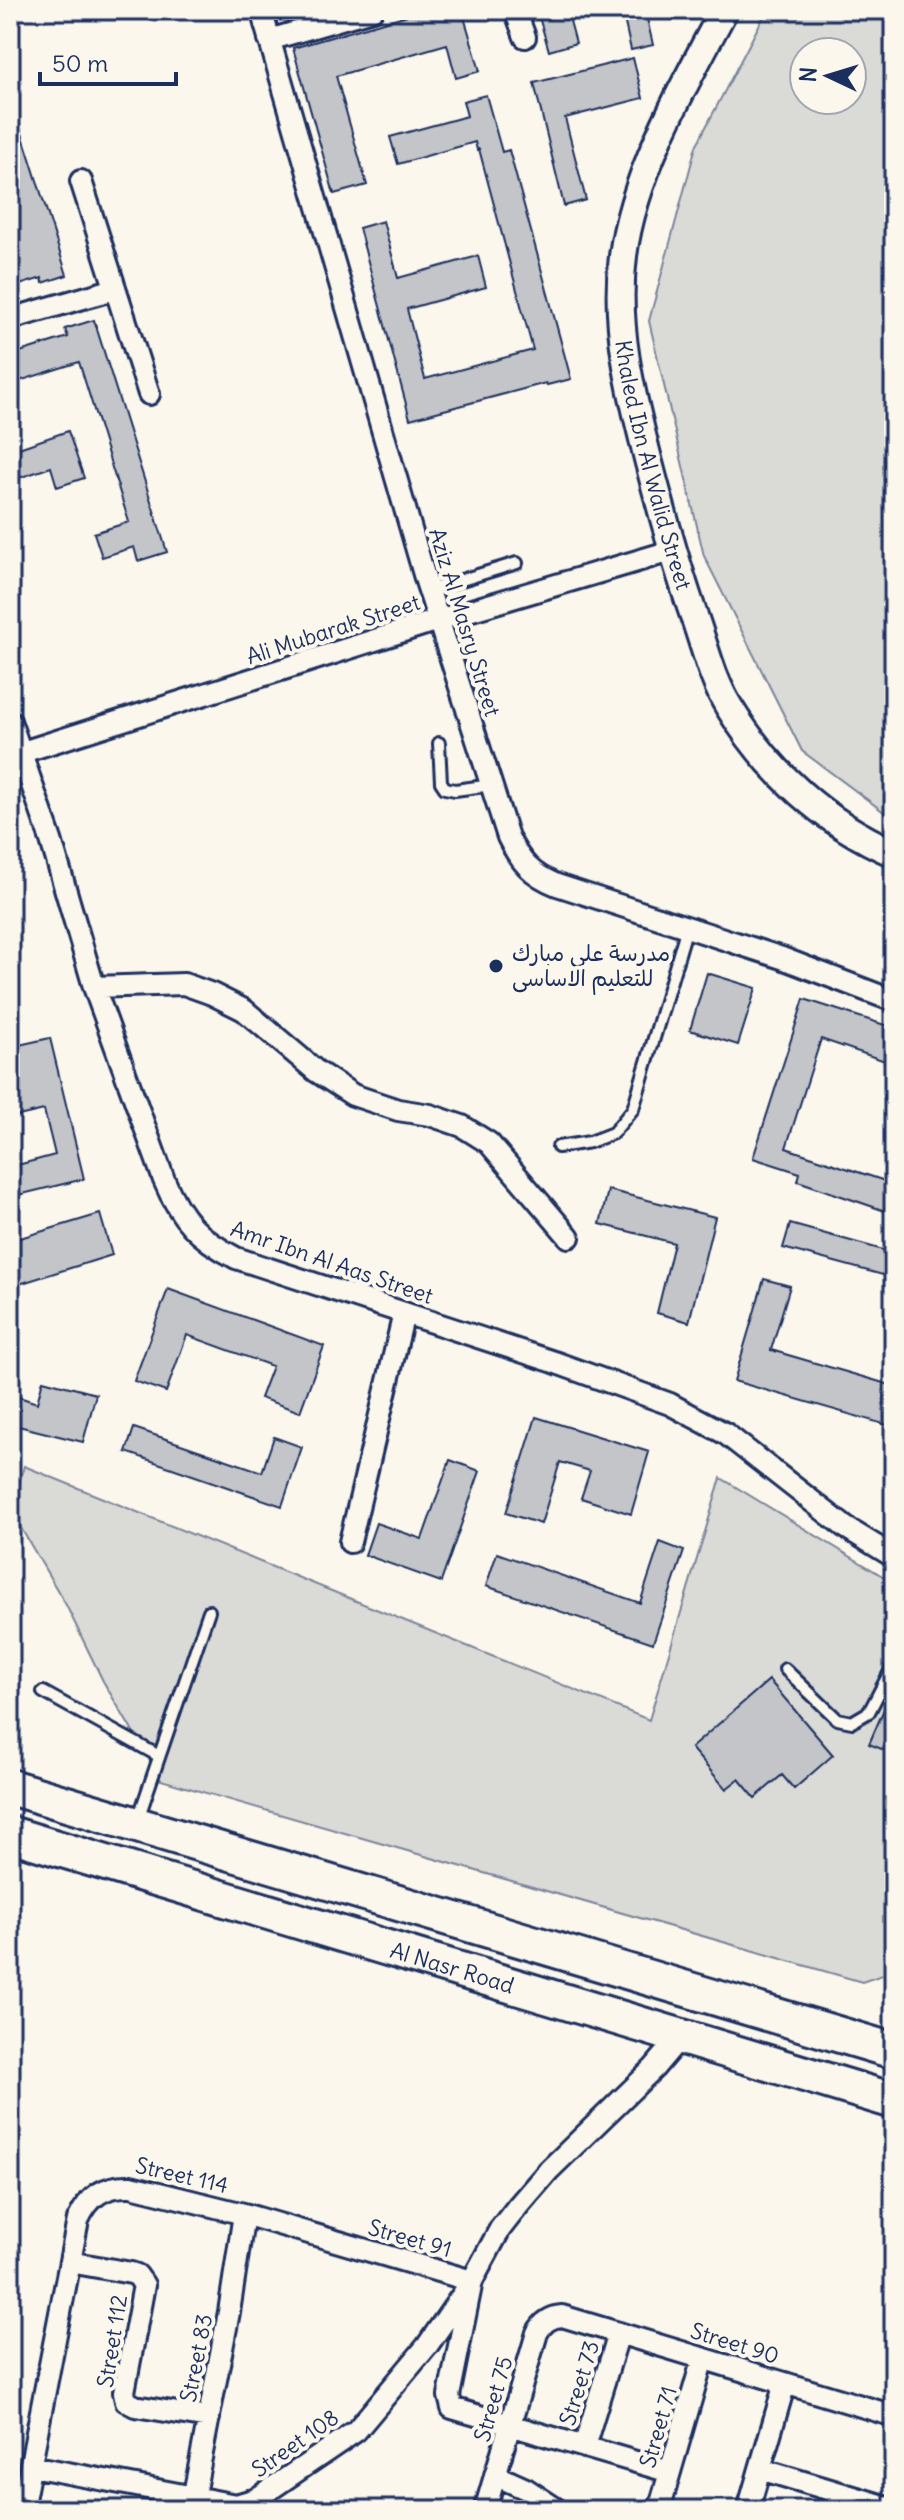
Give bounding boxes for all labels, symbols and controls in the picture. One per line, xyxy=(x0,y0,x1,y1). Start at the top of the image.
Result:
scale bar xyxy=(40,36,176,86)
north arrow xyxy=(788,36,868,116)
text: 50 m xyxy=(52,48,108,78)
text: N xyxy=(794,66,823,83)
street label: Khaled Ibn Al Walid Street xyxy=(609,338,698,593)
street label: Aziz Al Masry Street xyxy=(423,525,507,719)
street label: Ali Mubarak Street xyxy=(243,588,423,670)
place label: مدرسة على مبارك للتعليم الاساسى xyxy=(512,939,670,995)
marker: مدرسة على مبارك للتعليم الاساسى xyxy=(487,957,505,975)
street label: Amr Ibn Al Aas Street xyxy=(227,1214,437,1310)
street label: Al Nasr Road xyxy=(387,1936,518,1999)
street label: Street 114 xyxy=(133,2151,231,2199)
street label: Street 91 xyxy=(365,2213,455,2263)
street label: Street 112 xyxy=(91,2293,133,2389)
street label: Street 83 xyxy=(174,2312,218,2404)
street label: Street 90 xyxy=(687,2316,783,2370)
street label: Street 73 xyxy=(553,2337,605,2429)
street label: Street 75 xyxy=(467,2353,519,2445)
street label: Street 71 xyxy=(633,2383,683,2471)
street label: Street 108 xyxy=(246,2403,344,2483)

